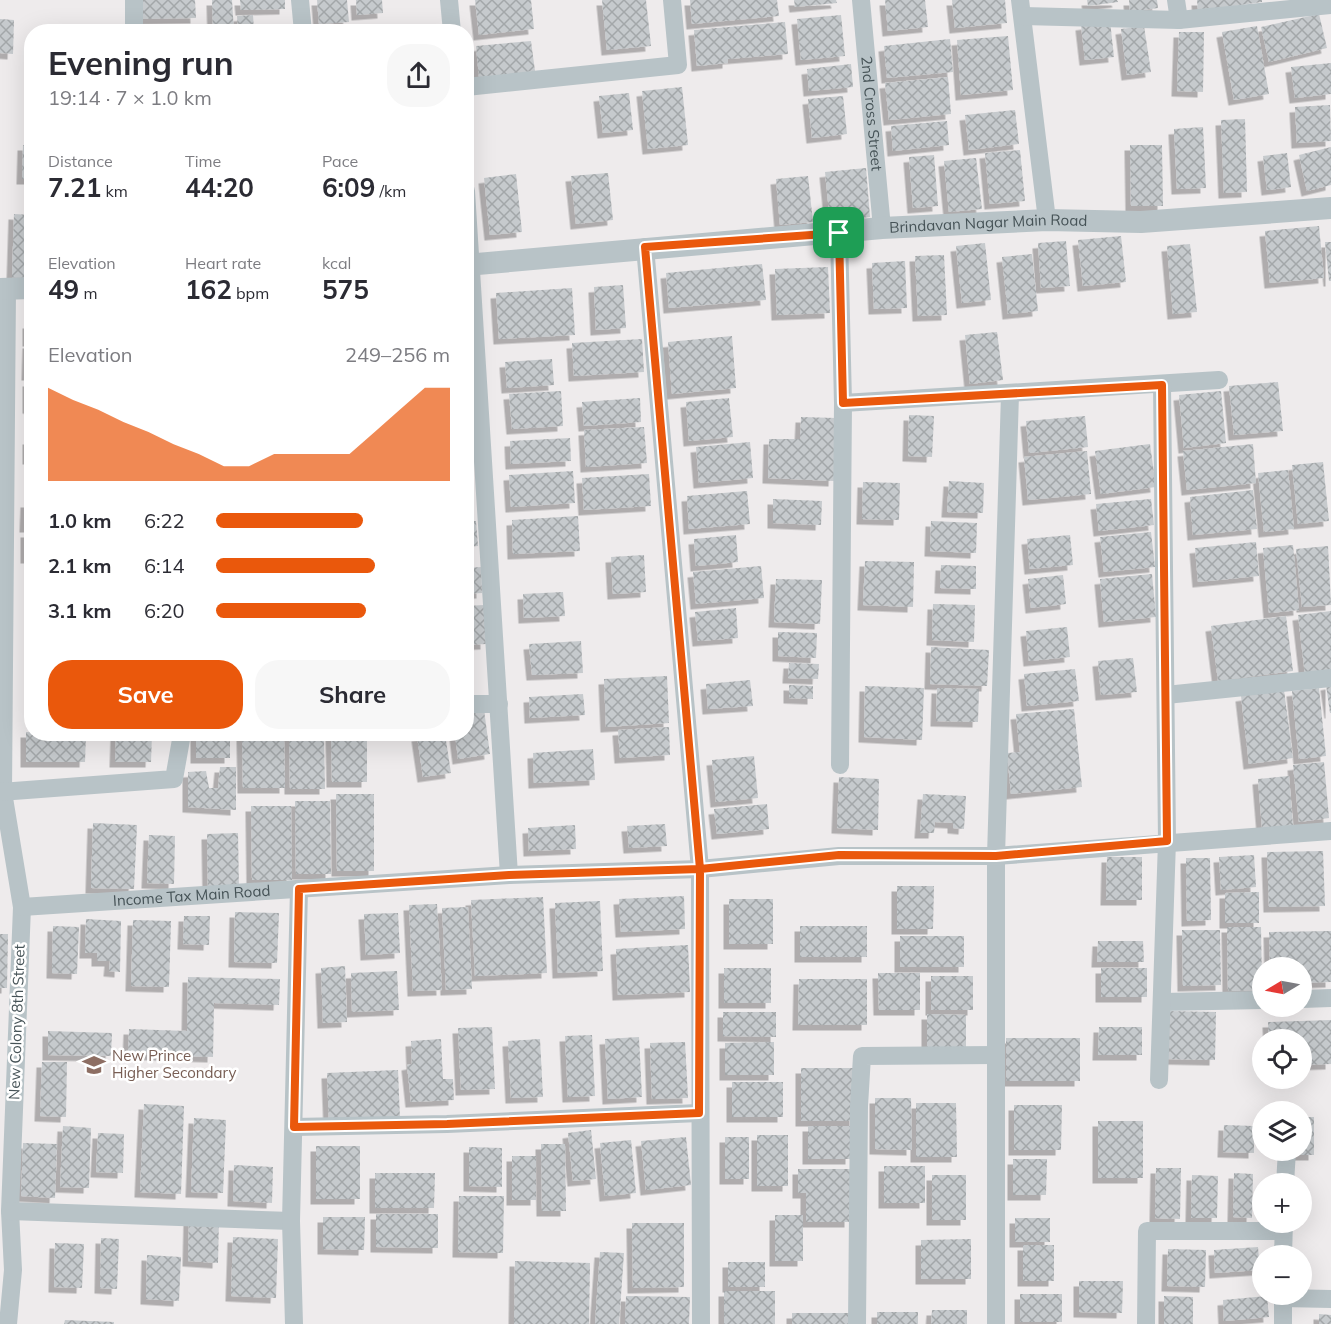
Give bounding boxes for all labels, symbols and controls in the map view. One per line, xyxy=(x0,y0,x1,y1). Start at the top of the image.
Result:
text: Evening run xyxy=(48,42,234,83)
button: share xyxy=(387,44,450,107)
street label: 2nd Cross Street xyxy=(857,55,887,172)
text: 19:14 · 7 × 1.0 km xyxy=(48,85,212,110)
text: Distance xyxy=(48,151,113,171)
text: Time xyxy=(185,151,221,171)
text: Pace xyxy=(322,151,358,171)
text: 7.21 xyxy=(48,171,101,204)
text: 44:20 xyxy=(185,171,254,204)
text: 6:09 xyxy=(322,171,375,204)
text: km xyxy=(101,181,128,201)
text: /km xyxy=(375,181,406,201)
pin xyxy=(813,207,864,258)
street label: Brindavan Nagar Main Road xyxy=(889,210,1087,237)
icon: arrive xyxy=(822,216,855,249)
text: Elevation xyxy=(48,253,116,273)
text: Heart rate xyxy=(185,253,261,273)
text: kcal xyxy=(322,253,351,273)
text: 49 xyxy=(48,273,79,306)
text: 162 xyxy=(185,273,232,306)
text: 575 xyxy=(322,273,369,306)
text: m xyxy=(79,283,97,303)
text: bpm xyxy=(232,283,269,303)
text: Elevation xyxy=(48,342,133,367)
text: 249–256 m xyxy=(345,342,450,367)
text: 1.0 km xyxy=(48,508,111,533)
text: 6:22 xyxy=(144,508,185,533)
text: 2.1 km xyxy=(48,553,111,578)
text: 6:14 xyxy=(144,553,185,578)
text: 3.1 km xyxy=(48,598,111,623)
text: 6:20 xyxy=(144,598,185,623)
button: Save xyxy=(48,660,243,729)
button: Share xyxy=(255,660,450,729)
street label: Income Tax Main Road xyxy=(112,881,271,910)
street label: New Colony 8th Street xyxy=(4,944,29,1100)
north arrow xyxy=(1252,957,1312,1017)
map controls xyxy=(1252,957,1312,1305)
button: locate xyxy=(1252,1029,1312,1089)
place label: New Prince Higher Secondary xyxy=(112,1046,236,1082)
school or university icon: New Prince Higher Secondary xyxy=(81,1052,107,1078)
button: layers xyxy=(1252,1101,1312,1161)
button: + xyxy=(1252,1173,1312,1233)
button: − xyxy=(1252,1245,1312,1305)

